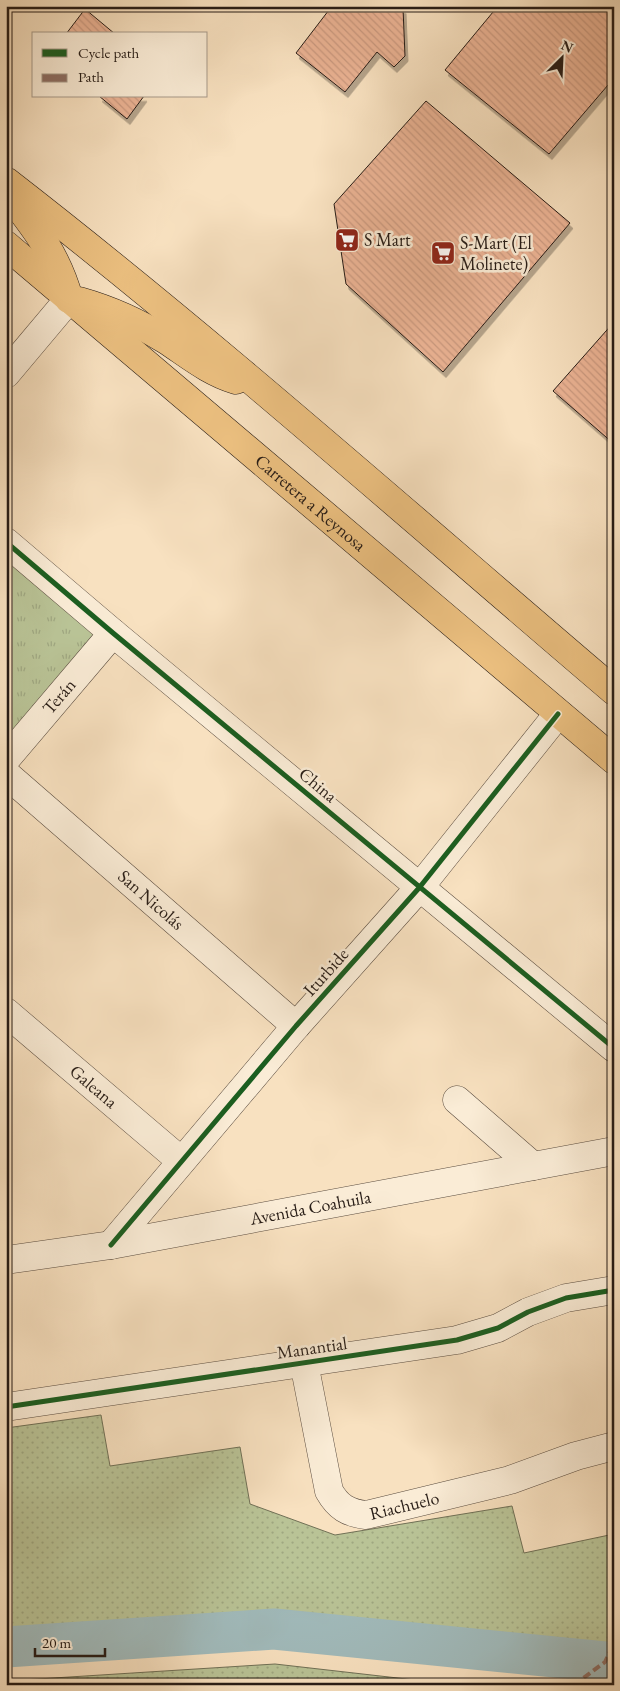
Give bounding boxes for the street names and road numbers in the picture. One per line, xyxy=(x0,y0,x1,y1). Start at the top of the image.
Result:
street label: Carretera a Reynosa xyxy=(250,449,372,557)
street label: Terán xyxy=(37,673,81,719)
street label: China xyxy=(294,762,343,808)
street label: San Nicolás xyxy=(113,865,189,935)
street label: Iturbide xyxy=(298,943,353,1001)
street label: Galeana xyxy=(65,1059,123,1113)
street label: Avenida Coahuila xyxy=(247,1185,374,1230)
street label: Manantial xyxy=(275,1331,349,1364)
street label: Riachuelo xyxy=(367,1486,441,1525)

